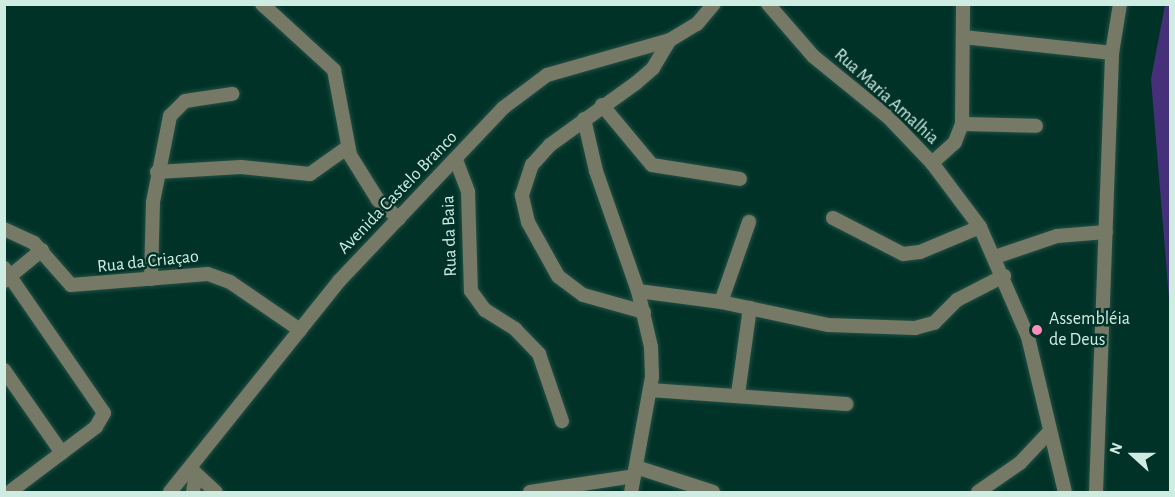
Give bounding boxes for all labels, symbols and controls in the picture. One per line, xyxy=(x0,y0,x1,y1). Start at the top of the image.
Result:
street label: Rua Maria Amalhia xyxy=(829,44,943,150)
street label: Avenida Castelo Branco xyxy=(334,127,462,259)
street label: Rua da Baia xyxy=(438,195,462,277)
street label: Rua da Criaçao xyxy=(96,246,200,278)
place label: Assembléia de Deus xyxy=(1049,309,1130,352)
marker: Assembléia de Deus xyxy=(1030,323,1044,337)
north arrow xyxy=(1103,425,1163,485)
text: N xyxy=(1107,440,1126,457)

